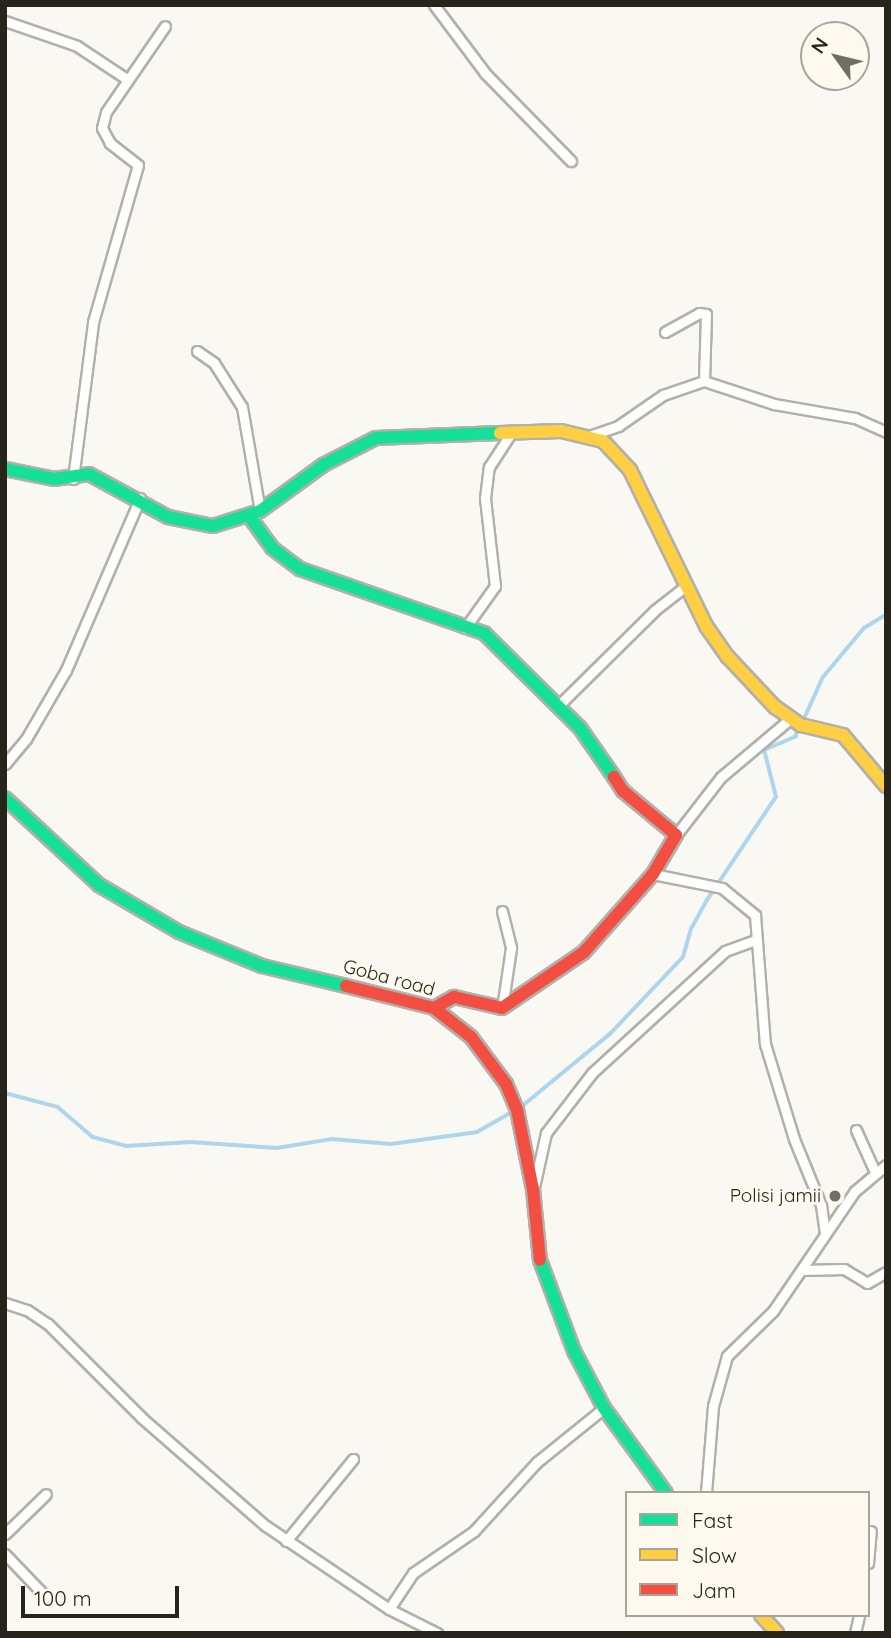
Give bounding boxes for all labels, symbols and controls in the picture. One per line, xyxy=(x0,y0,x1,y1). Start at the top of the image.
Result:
north arrow xyxy=(800,21,870,91)
text: N xyxy=(805,33,833,58)
street label: Goba road xyxy=(341,955,437,1001)
place label: Polisi jamii xyxy=(730,1185,821,1207)
marker: Polisi jamii xyxy=(827,1188,843,1204)
legend xyxy=(625,1491,870,1617)
text: Fast xyxy=(692,1507,733,1533)
text: Slow xyxy=(692,1542,737,1568)
scale bar xyxy=(24,1572,182,1616)
text: Jam xyxy=(692,1577,736,1603)
text: 100 m xyxy=(34,1585,92,1611)

